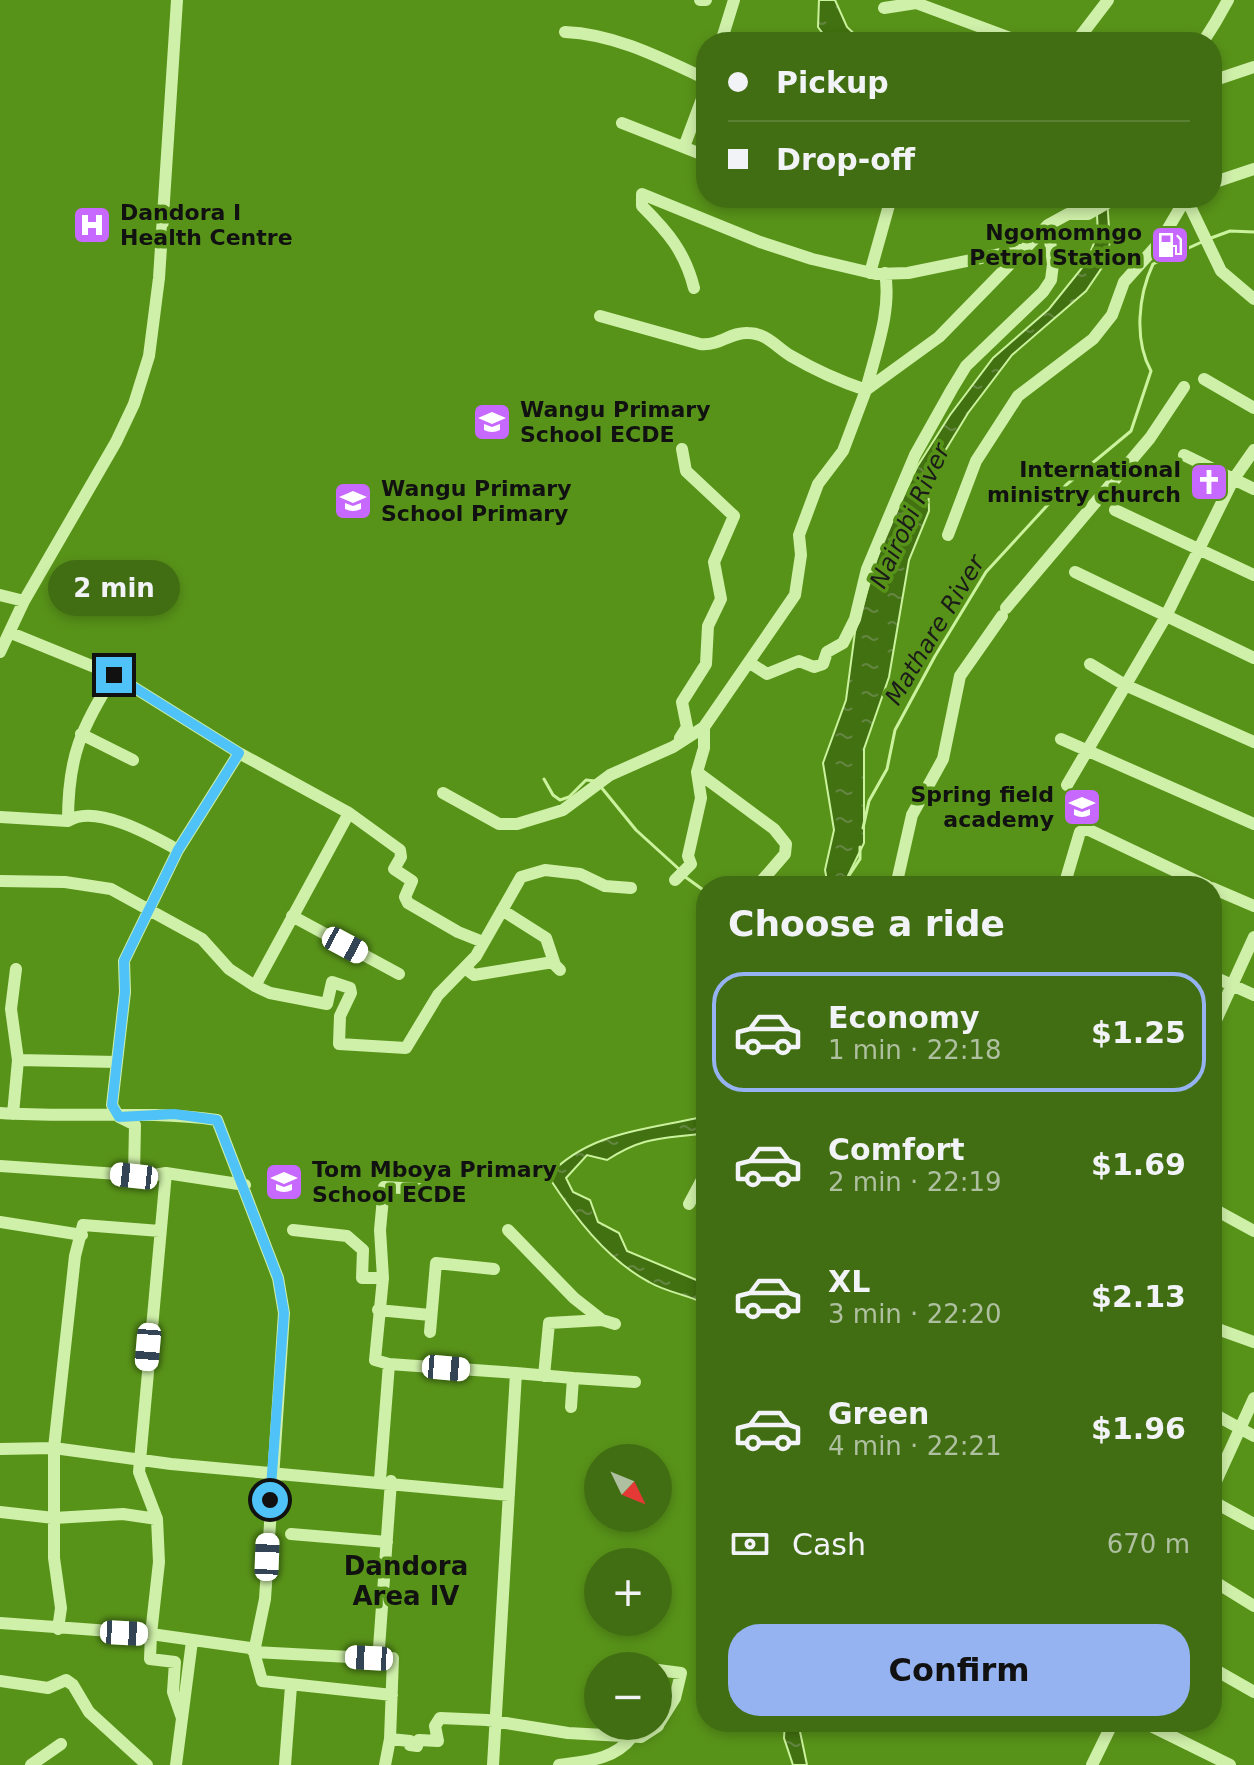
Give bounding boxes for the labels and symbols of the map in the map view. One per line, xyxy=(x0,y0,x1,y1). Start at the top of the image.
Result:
place label: Dandora I Health Centre xyxy=(120,200,293,250)
hospital icon: Dandora I Health Centre xyxy=(71,204,113,246)
place label: Ngomomngo Petrol Station xyxy=(969,220,1142,270)
fuel station icon: Ngomomngo Petrol Station xyxy=(1149,224,1191,266)
place label: Wangu Primary School ECDE xyxy=(520,397,711,447)
school or university icon: Wangu Primary School ECDE xyxy=(471,401,513,443)
water label: Nairobi River xyxy=(864,438,956,592)
place label: International ministry church xyxy=(987,457,1181,507)
church icon: International ministry church xyxy=(1188,461,1230,503)
place label: Wangu Primary School Primary xyxy=(381,476,572,526)
school or university icon: Wangu Primary School Primary xyxy=(332,480,374,522)
water label: Mathare River xyxy=(879,548,992,710)
callout: 2 min xyxy=(48,559,180,615)
route end xyxy=(96,657,132,693)
place label: Spring field academy xyxy=(910,782,1054,832)
school or university icon: Spring field academy xyxy=(1061,786,1103,828)
car xyxy=(318,923,372,967)
place label: Tom Mboya Primary School ECDE xyxy=(312,1157,557,1207)
school or university icon: Tom Mboya Primary School ECDE xyxy=(263,1161,305,1203)
car xyxy=(109,1162,159,1190)
car xyxy=(134,1322,162,1372)
car xyxy=(421,1354,471,1382)
north arrow xyxy=(584,1444,672,1532)
route start xyxy=(252,1482,288,1518)
car xyxy=(254,1533,280,1581)
district label: Dandora Area IV xyxy=(344,1551,468,1611)
car xyxy=(99,1620,149,1646)
car xyxy=(344,1645,394,1671)

